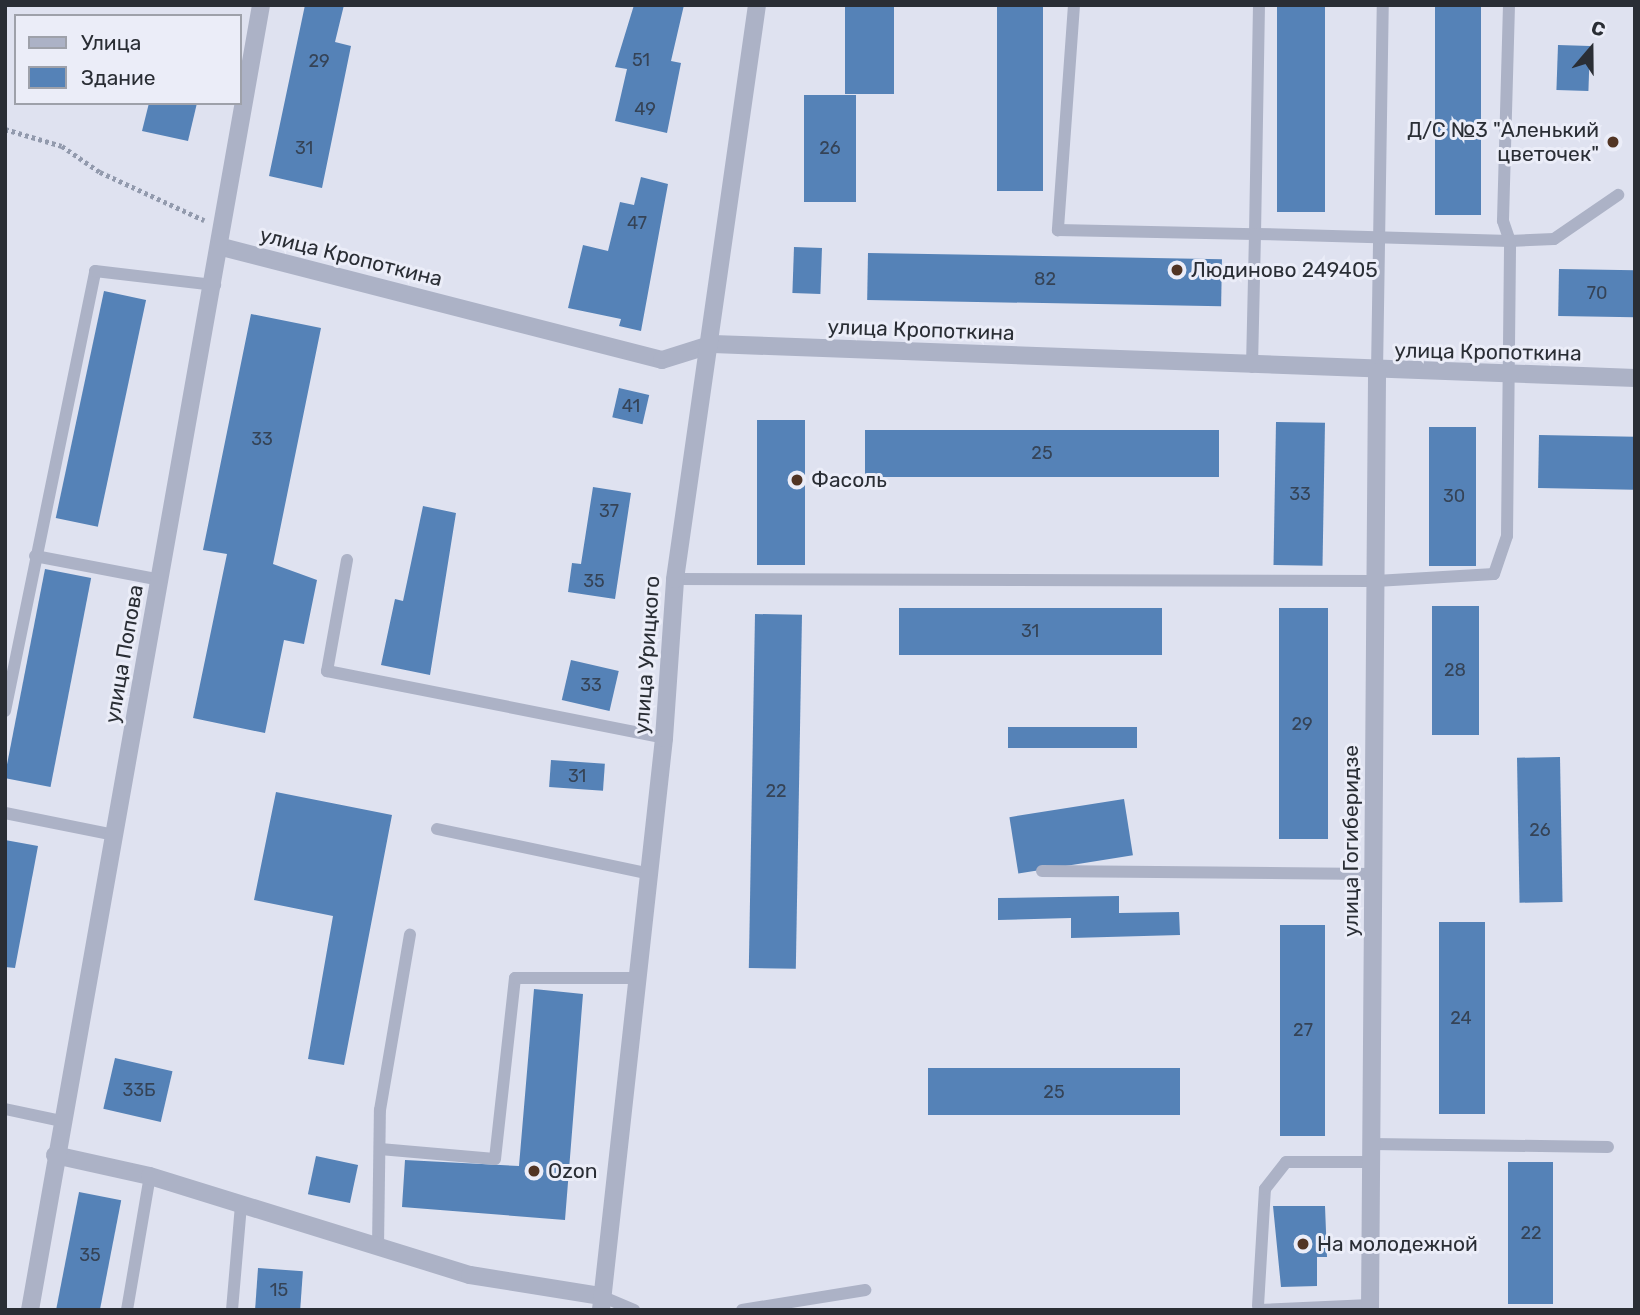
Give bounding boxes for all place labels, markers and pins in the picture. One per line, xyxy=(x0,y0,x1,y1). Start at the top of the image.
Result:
place label: Д/С №3 "Аленький цветочек" xyxy=(1407,117,1599,167)
marker: Д/С №3 "Аленький цветочек" xyxy=(1605,134,1621,150)
place label: Людиново 249405 xyxy=(1191,257,1378,283)
marker: Людиново 249405 xyxy=(1169,262,1185,278)
place label: Фасоль xyxy=(811,467,887,493)
marker: Фасоль xyxy=(789,472,805,488)
place label: Ozon xyxy=(548,1158,598,1184)
marker: Ozon xyxy=(526,1163,542,1179)
place label: На молодежной xyxy=(1317,1231,1478,1257)
marker: На молодежной xyxy=(1295,1236,1311,1252)

